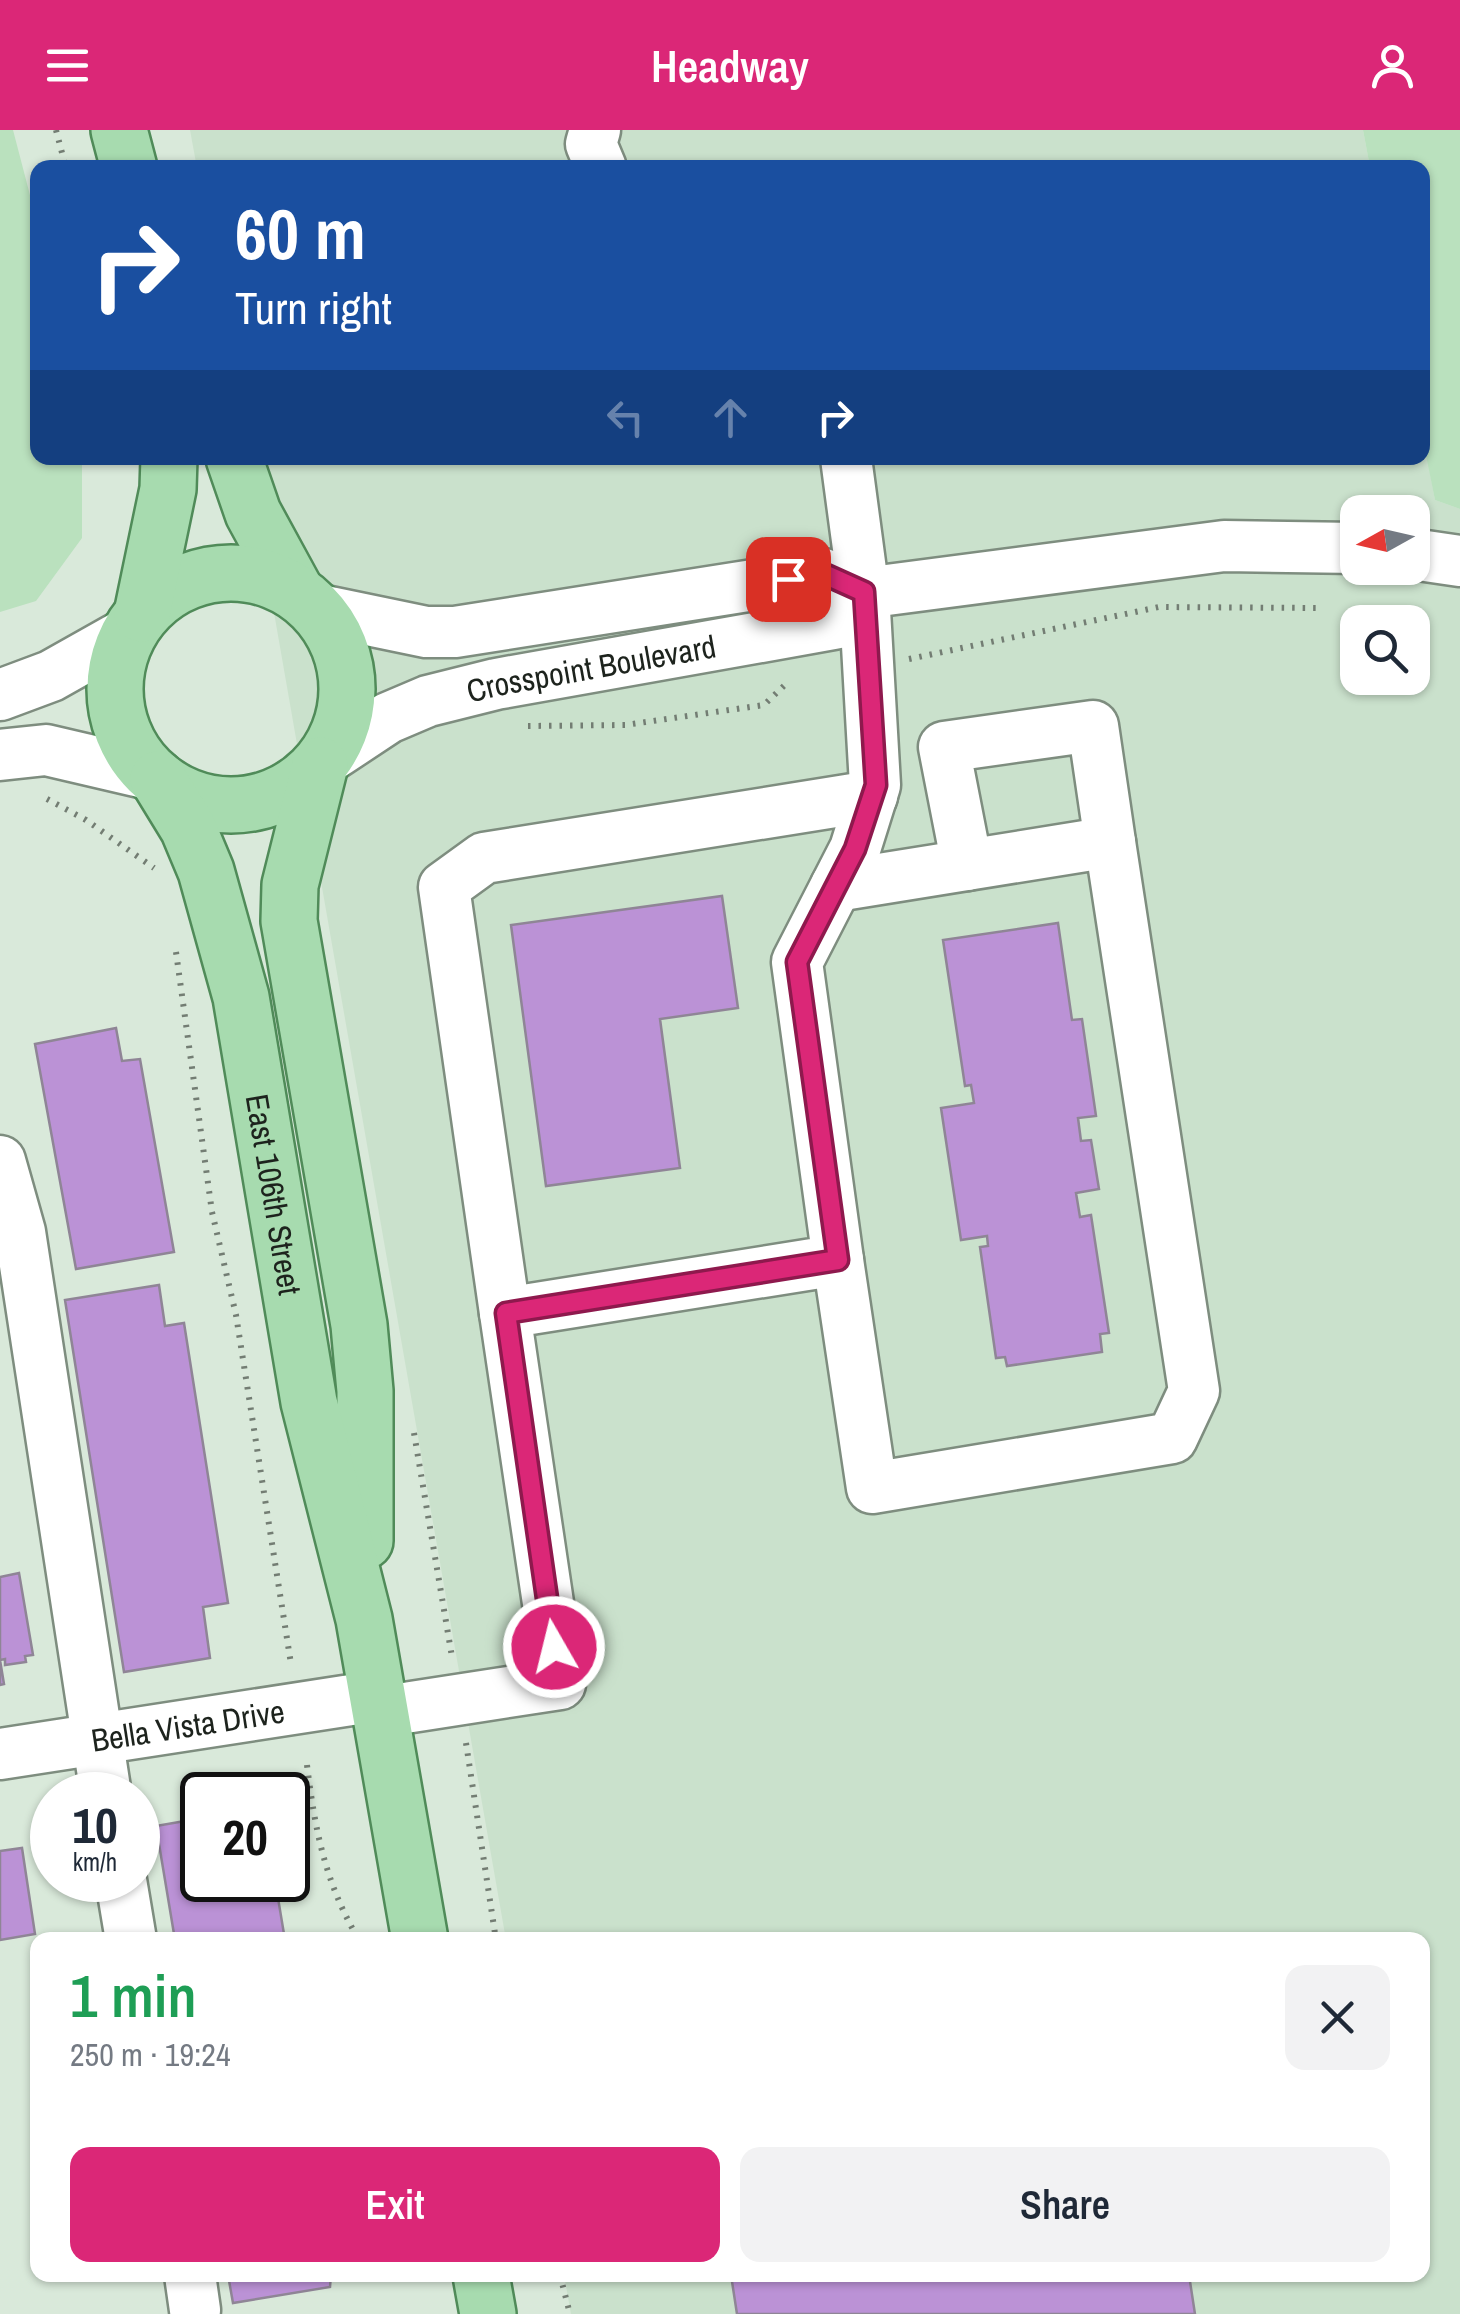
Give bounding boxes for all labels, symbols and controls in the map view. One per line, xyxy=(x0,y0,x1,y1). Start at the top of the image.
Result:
text: Headway xyxy=(651,35,809,96)
icon: menu xyxy=(40,38,95,93)
icon: person xyxy=(1365,38,1420,93)
text: 60 m xyxy=(235,187,366,281)
icon: right xyxy=(70,200,200,330)
text: Turn right xyxy=(235,277,392,338)
icon: left xyxy=(598,390,653,445)
icon: ahead xyxy=(703,390,758,445)
icon: right xyxy=(808,390,863,445)
north arrow xyxy=(1340,495,1430,585)
map controls xyxy=(1340,495,1430,695)
pin xyxy=(746,537,831,622)
icon: arrive xyxy=(761,552,816,607)
button: search xyxy=(1340,605,1430,695)
street label: Crosspoint Boulevard xyxy=(462,624,719,712)
street label: East 106th Street xyxy=(236,1091,312,1298)
position arrow xyxy=(502,1595,606,1699)
street label: Bella Vista Drive xyxy=(88,1689,287,1761)
speed limit sign: 20 xyxy=(180,1772,310,1902)
text: 10 xyxy=(72,1791,118,1859)
text: km/h xyxy=(73,1845,117,1879)
text: 1 min xyxy=(70,1955,197,2036)
button: close xyxy=(1285,1965,1390,2070)
text: 250 m · 19:24 xyxy=(70,2033,230,2076)
button: Exit xyxy=(70,2147,720,2262)
button: Share xyxy=(740,2147,1390,2262)

